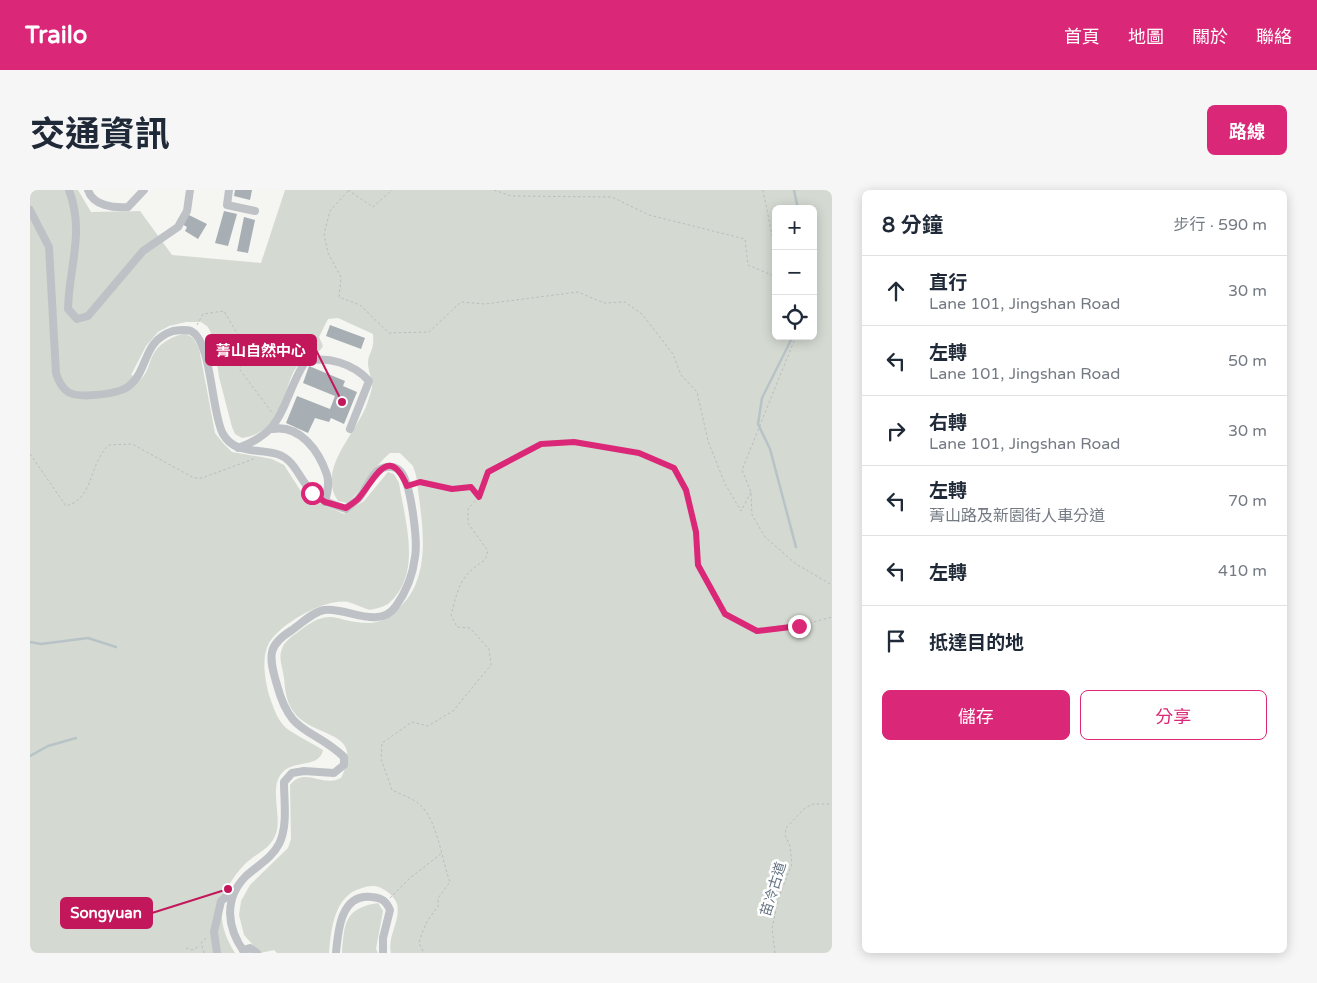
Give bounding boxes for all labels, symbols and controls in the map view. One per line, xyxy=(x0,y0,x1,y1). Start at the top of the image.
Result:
text: Trailo xyxy=(25,21,87,50)
text: 首頁 xyxy=(1064,26,1100,48)
text: 地圖 xyxy=(1128,26,1164,48)
text: 關於 xyxy=(1192,26,1228,48)
text: 聯絡 xyxy=(1256,26,1292,48)
button: 路線 xyxy=(1207,105,1287,155)
text: 交通資訊 xyxy=(30,114,170,156)
map controls xyxy=(772,205,817,340)
button: + xyxy=(772,205,817,250)
text: 8 分鐘 xyxy=(882,213,943,238)
text: 步行 · 590 m xyxy=(1174,215,1267,235)
button: − xyxy=(772,250,817,295)
text: 直行 xyxy=(929,272,967,294)
icon: ahead xyxy=(882,277,910,305)
text: 30 m xyxy=(1228,281,1267,301)
text: Lane 101, Jingshan Road xyxy=(929,294,1120,314)
button: locate xyxy=(772,295,817,340)
callout: 菁山自然中心 xyxy=(206,335,316,365)
text: 菁山自然中心 xyxy=(216,342,306,360)
text: 左轉 xyxy=(929,342,967,364)
icon: left xyxy=(882,347,910,375)
text: 50 m xyxy=(1228,351,1267,371)
text: Lane 101, Jingshan Road xyxy=(929,364,1120,384)
text: 右轉 xyxy=(929,412,967,434)
icon: right xyxy=(882,417,910,445)
text: 30 m xyxy=(1228,421,1267,441)
text: Lane 101, Jingshan Road xyxy=(929,434,1120,454)
text: 左轉 xyxy=(929,480,967,502)
route start xyxy=(301,482,324,505)
icon: left xyxy=(882,487,910,515)
text: 70 m xyxy=(1228,491,1267,511)
text: 菁山路及新園街人車分道 xyxy=(929,506,1105,526)
icon: left xyxy=(882,557,910,585)
text: 410 m xyxy=(1218,561,1267,581)
text: 左轉 xyxy=(929,562,967,584)
route end xyxy=(788,615,811,638)
icon: arrive xyxy=(882,627,910,655)
text: 抵達目的地 xyxy=(929,632,1024,654)
button: 儲存 xyxy=(882,690,1070,740)
button: 分享 xyxy=(1080,690,1267,740)
street label: 苗冷古道 xyxy=(757,860,790,918)
callout: Songyuan xyxy=(61,898,152,928)
text: Songyuan xyxy=(70,904,142,923)

